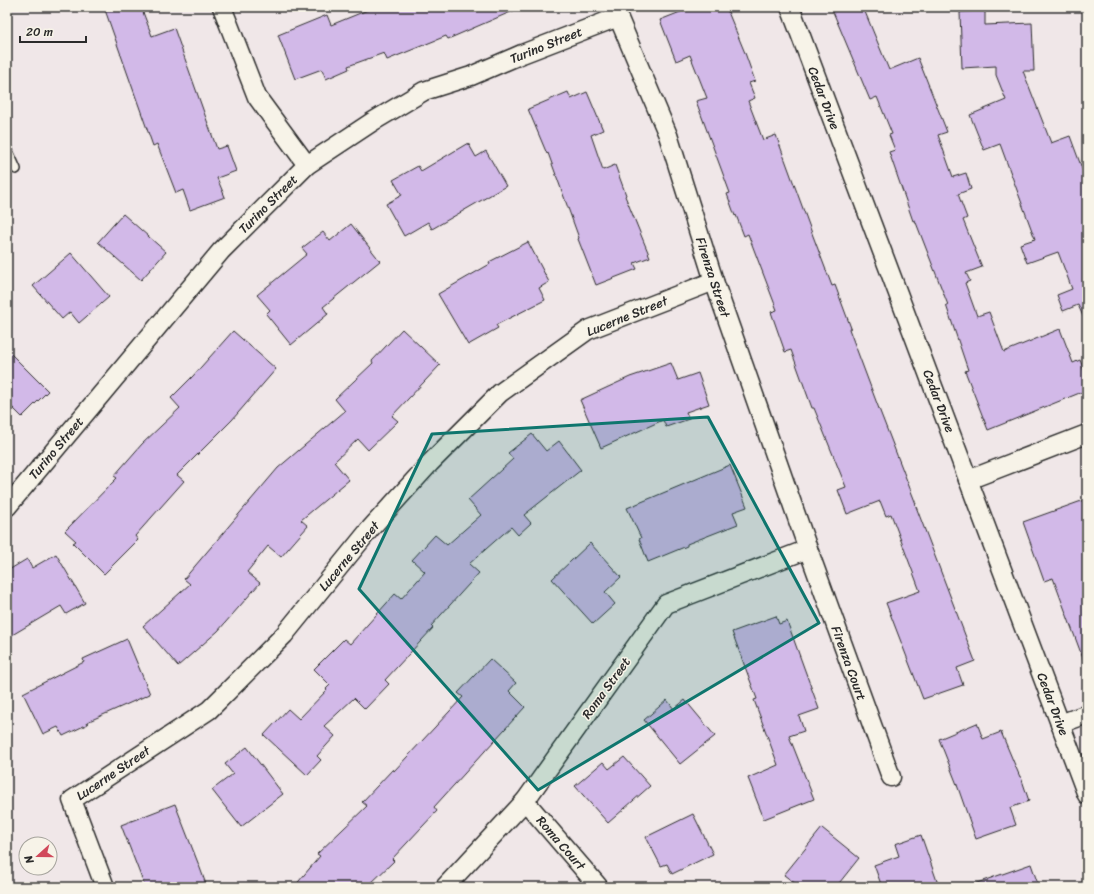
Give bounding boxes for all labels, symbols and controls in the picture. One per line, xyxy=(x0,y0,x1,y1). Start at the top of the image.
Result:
scale bar xyxy=(20,18,86,44)
street label: Turino Street xyxy=(506,20,586,70)
text: 20 m xyxy=(26,21,53,43)
street label: Cedar Drive xyxy=(801,63,847,133)
street label: Turino Street xyxy=(233,169,303,239)
street label: Firenza Street xyxy=(689,234,737,321)
street label: Lucerne Street xyxy=(583,289,672,343)
street label: Cedar Drive xyxy=(916,366,962,436)
street label: Turino Street xyxy=(23,411,90,485)
street label: Lucerne Street xyxy=(313,515,386,596)
street label: Firenza Court xyxy=(825,622,873,704)
street label: Roma Street xyxy=(575,652,637,724)
street label: Cedar Drive xyxy=(1030,669,1076,739)
street label: Lucerne Street xyxy=(71,739,156,807)
street label: Roma Court xyxy=(531,810,592,876)
north arrow xyxy=(18,836,58,876)
text: N xyxy=(19,852,40,867)

